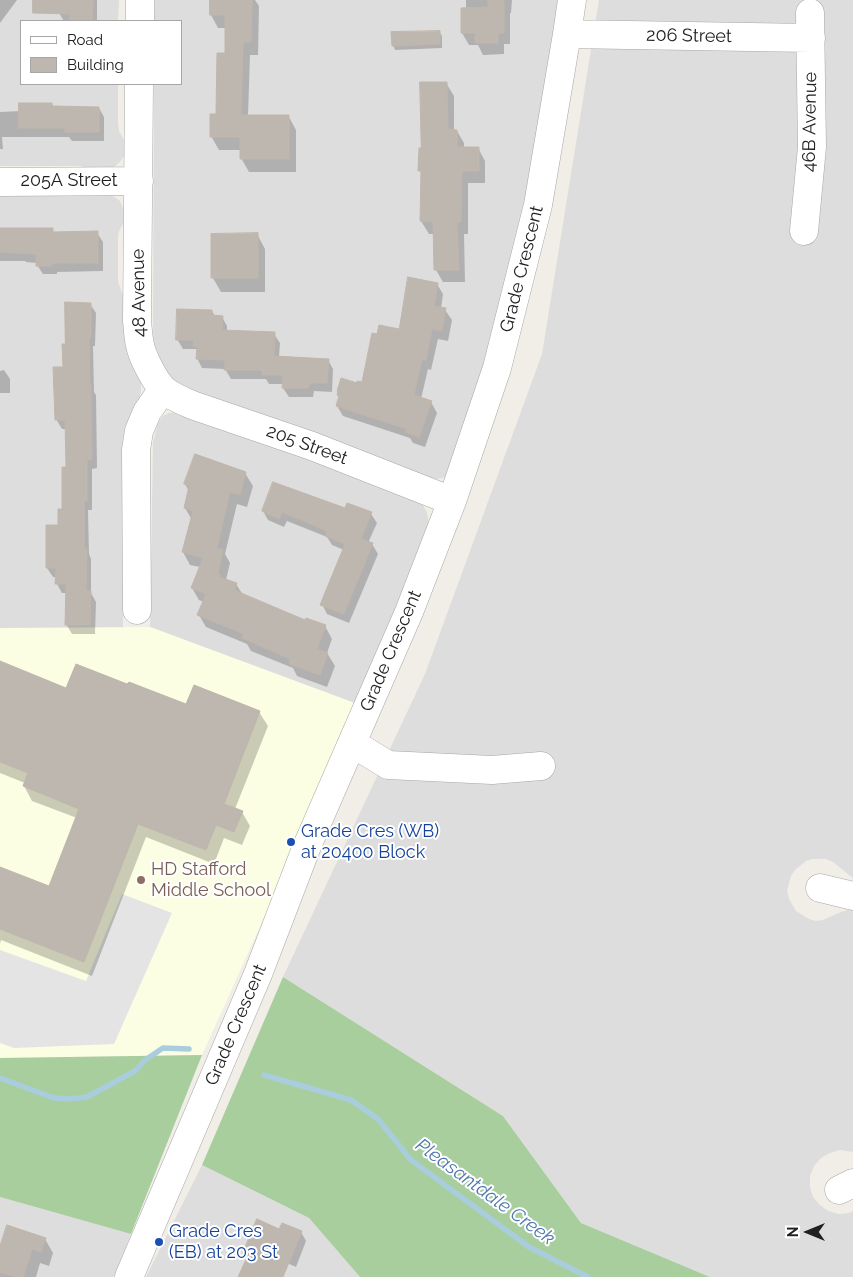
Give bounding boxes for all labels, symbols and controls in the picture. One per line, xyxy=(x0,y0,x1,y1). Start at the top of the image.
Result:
legend xyxy=(20,20,182,85)
street label: 206 Street xyxy=(646,24,732,48)
text: Road xyxy=(67,31,103,49)
text: Building xyxy=(67,56,124,74)
street label: 46B Avenue xyxy=(798,72,822,172)
street label: 205A Street xyxy=(21,170,117,192)
street label: Grade Crescent xyxy=(496,203,548,335)
street label: 48 Avenue xyxy=(127,249,151,337)
street label: 205 Street xyxy=(264,420,350,470)
street label: Grade Crescent xyxy=(356,587,426,715)
place label: Grade Cres (WB) at 20400 Block xyxy=(301,821,439,864)
marker: Grade Cres (WB) at 20400 Block xyxy=(285,836,297,848)
place label: HD Stafford Middle School xyxy=(151,859,271,902)
marker: HD Stafford Middle School xyxy=(135,874,147,886)
street label: Grade Crescent xyxy=(201,961,271,1089)
water label: Pleasantdale Creek xyxy=(411,1134,559,1250)
north arrow xyxy=(783,1207,833,1257)
place label: Grade Cres (EB) at 203 St xyxy=(169,1221,278,1264)
text: N xyxy=(785,1227,801,1237)
marker: Grade Cres (EB) at 203 St xyxy=(153,1236,165,1248)

